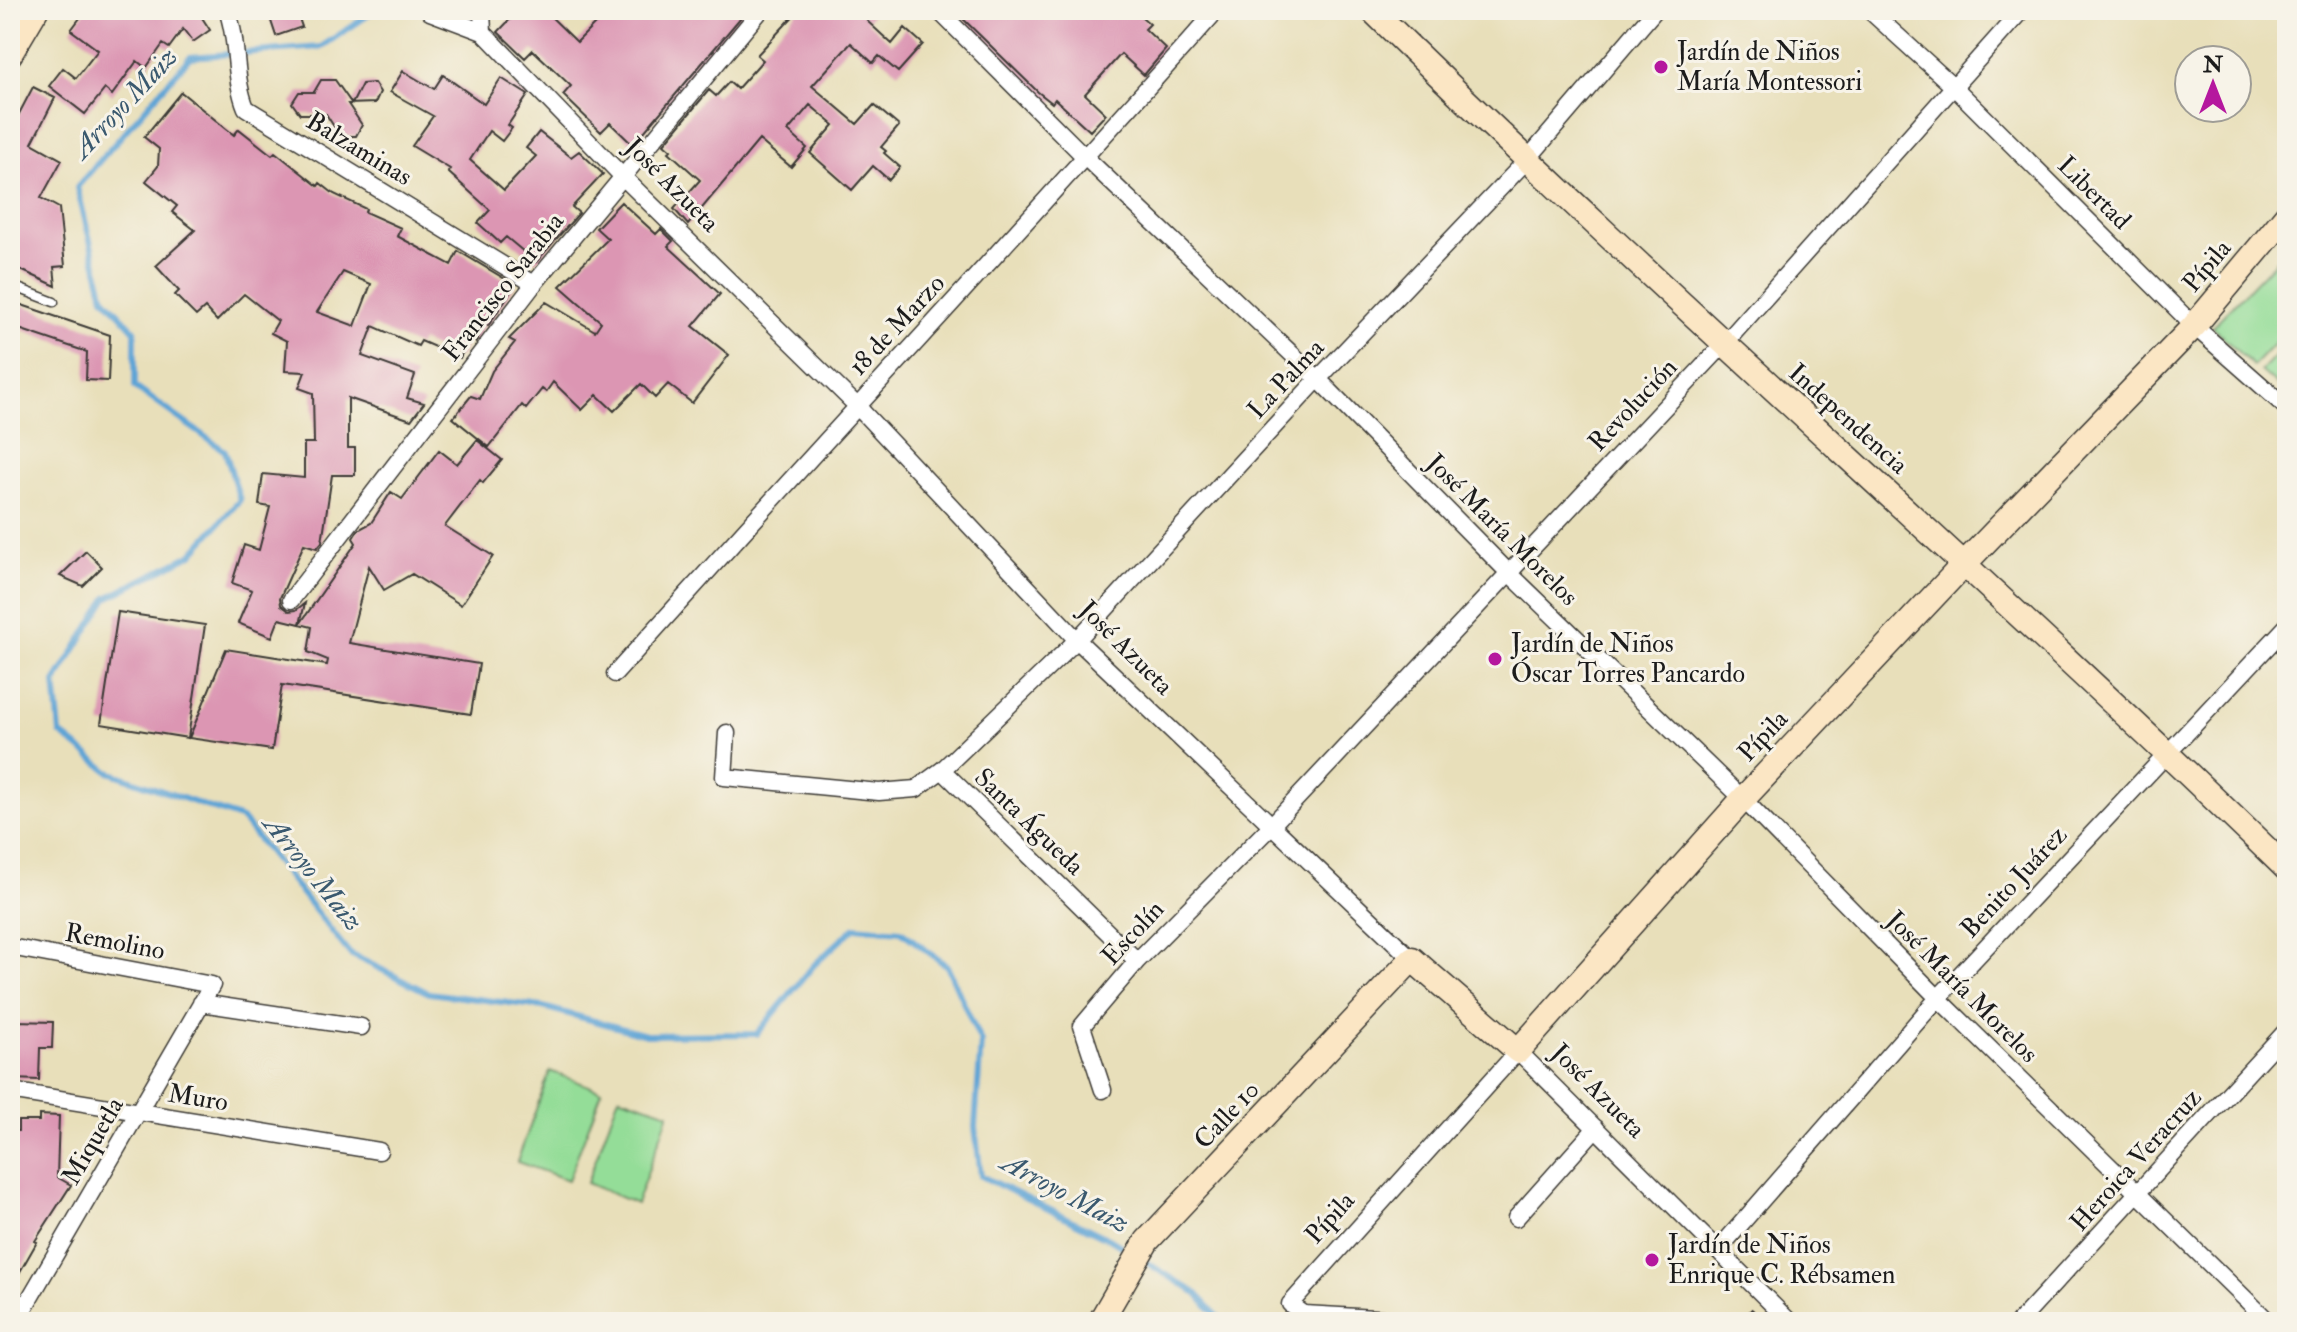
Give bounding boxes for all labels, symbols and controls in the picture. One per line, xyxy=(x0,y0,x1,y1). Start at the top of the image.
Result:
place label: Jardín de Niños María Montessori xyxy=(1676,36,1862,98)
water label: Arroyo Maiz xyxy=(63,40,185,168)
north arrow xyxy=(2173,44,2253,124)
text: N xyxy=(2202,51,2223,79)
marker: Jardín de Niños María Montessori xyxy=(1652,58,1670,76)
street label: Balzaminas xyxy=(300,105,418,193)
street label: José Azueta xyxy=(617,130,726,239)
street label: Libertad xyxy=(2051,150,2138,237)
street label: Francisco Sarabia xyxy=(435,206,571,368)
street label: Pípila xyxy=(2176,233,2239,300)
street label: 18 de Marzo xyxy=(842,268,952,382)
street label: La Palma xyxy=(1241,332,1331,426)
street label: Revolución xyxy=(1582,352,1684,458)
street label: Independencia xyxy=(1781,357,1915,482)
street label: José María Morelos xyxy=(1419,447,1585,613)
street label: José Azueta xyxy=(1071,593,1180,702)
place label: Jardín de Niños Óscar Torres Pancardo xyxy=(1510,628,1745,690)
marker: Jardín de Niños Óscar Torres Pancardo xyxy=(1486,650,1504,668)
street label: Pípila xyxy=(1731,703,1796,769)
street label: Santa Águeda xyxy=(967,760,1092,882)
water label: Arroyo Maiz xyxy=(254,805,371,938)
street label: Benito Juárez xyxy=(1954,819,2074,945)
street label: Escolín xyxy=(1095,894,1171,972)
street label: José María Morelos xyxy=(1879,904,2045,1070)
street label: Remolino xyxy=(62,917,168,967)
street label: José Azueta xyxy=(1543,1036,1652,1145)
street label: Calle 10 xyxy=(1187,1074,1267,1156)
street label: Muro xyxy=(166,1077,230,1119)
street label: Heroica Veracruz xyxy=(2064,1082,2209,1238)
street label: Miquetla xyxy=(55,1091,131,1190)
water label: Arroyo Maiz xyxy=(993,1143,1135,1241)
street label: Pípila xyxy=(1298,1185,1363,1251)
place label: Jardín de Niños Enrique C. Rébsamen xyxy=(1667,1229,1895,1291)
marker: Jardín de Niños Enrique C. Rébsamen xyxy=(1643,1251,1661,1269)

